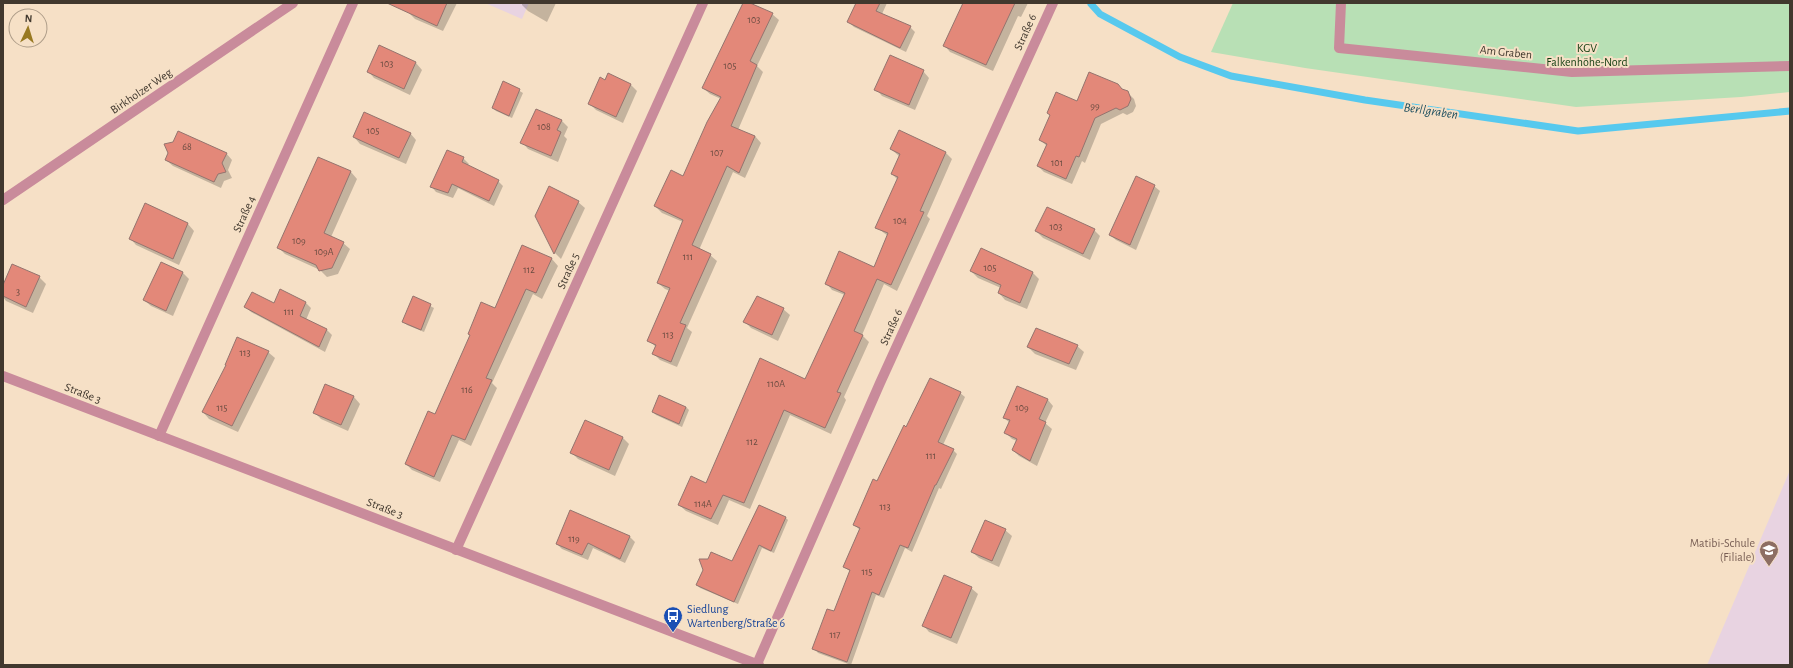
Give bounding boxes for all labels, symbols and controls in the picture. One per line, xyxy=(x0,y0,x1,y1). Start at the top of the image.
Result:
north arrow xyxy=(8,8,48,48)
street label: Straße 6 xyxy=(1012,12,1038,52)
text: N xyxy=(24,13,33,24)
house number: 103 xyxy=(748,15,760,25)
park label: KGV Falkenhöhe-Nord xyxy=(1546,42,1628,68)
street label: Am Graben xyxy=(1479,43,1533,61)
house number: 103 xyxy=(381,59,393,69)
house number: 105 xyxy=(724,61,736,71)
street label: Birkholzer Weg xyxy=(108,66,174,116)
house number: 99 xyxy=(1090,101,1100,111)
water label: Berllgraben xyxy=(1403,101,1459,122)
house number: 108 xyxy=(537,122,551,132)
house number: 105 xyxy=(367,126,379,136)
house number: 68 xyxy=(182,142,192,152)
house number: 107 xyxy=(711,148,723,158)
house number: 101 xyxy=(1051,158,1063,168)
street label: Straße 4 xyxy=(231,194,257,234)
house number: 104 xyxy=(893,216,907,226)
house number: 103 xyxy=(1050,222,1062,232)
house number: 109 xyxy=(292,236,306,246)
house number: 109A xyxy=(314,247,334,257)
street label: Straße 5 xyxy=(555,251,581,291)
house number: 111 xyxy=(683,252,693,262)
house number: 105 xyxy=(984,263,996,273)
house number: 112 xyxy=(523,265,535,275)
house number: 3 xyxy=(16,287,20,297)
house number: 111 xyxy=(284,307,294,317)
street label: Straße 6 xyxy=(878,307,904,347)
house number: 113 xyxy=(663,330,674,340)
house number: 113 xyxy=(240,348,251,358)
house number: 110A xyxy=(767,379,785,389)
street label: Straße 3 xyxy=(63,381,103,405)
house number: 116 xyxy=(461,385,473,395)
house number: 115 xyxy=(216,403,228,413)
house number: 109 xyxy=(1015,403,1029,413)
house number: 112 xyxy=(746,437,758,447)
house number: 111 xyxy=(926,451,936,461)
street label: Straße 3 xyxy=(365,496,405,520)
house number: 114A xyxy=(694,499,712,509)
house number: 113 xyxy=(880,502,891,512)
house number: 119 xyxy=(568,534,580,544)
place label: Matibi-Schule (Filiale) xyxy=(1690,537,1755,563)
school or university icon: Matibi-Schule (Filiale) xyxy=(1758,539,1780,567)
house number: 115 xyxy=(861,567,873,577)
place label: Siedlung Wartenberg/Straße 6 xyxy=(687,603,786,629)
bus stop icon: Siedlung Wartenberg/Straße 6 xyxy=(662,605,684,633)
house number: 117 xyxy=(829,630,841,640)

